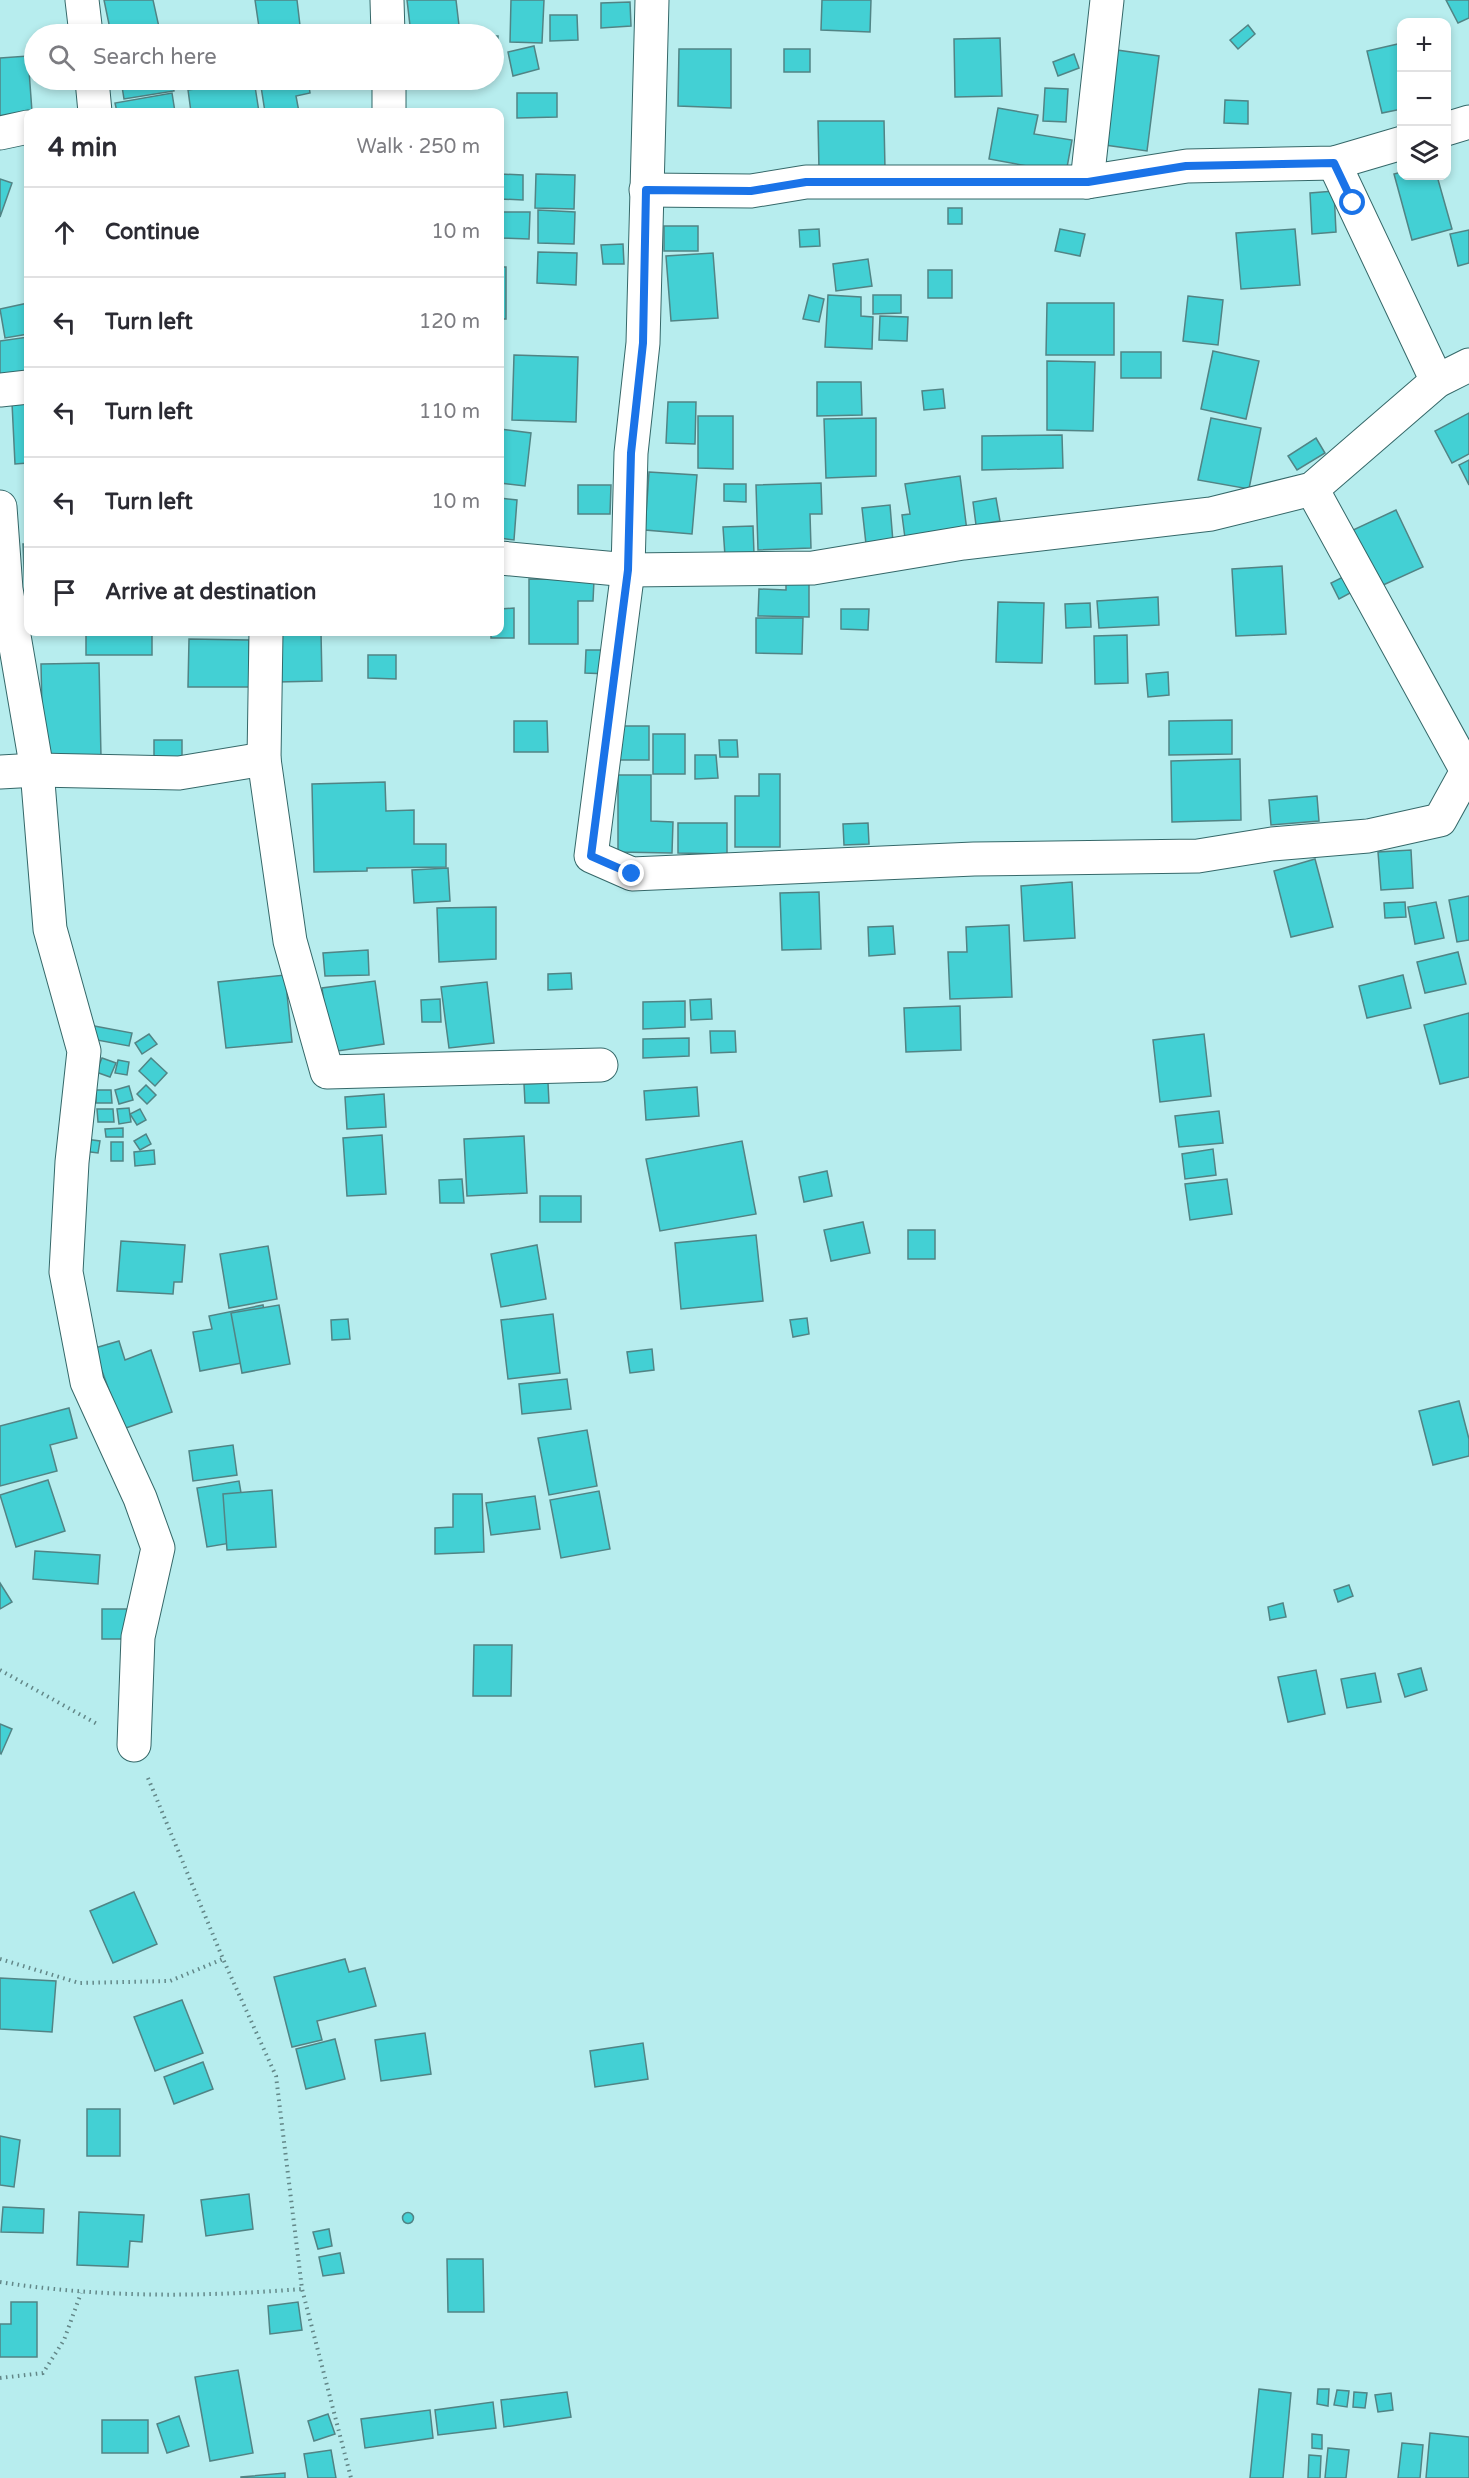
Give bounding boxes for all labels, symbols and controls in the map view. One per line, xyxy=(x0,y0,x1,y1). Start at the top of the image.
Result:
map controls xyxy=(1397,18,1451,180)
button: + xyxy=(1397,18,1451,72)
search box xyxy=(24,24,504,90)
icon: search xyxy=(45,41,78,74)
text: Search here xyxy=(93,44,217,70)
button: − xyxy=(1397,72,1451,126)
button: layers xyxy=(1397,126,1451,180)
text: 4 min xyxy=(48,132,117,163)
text: Walk · 250 m xyxy=(357,135,480,159)
route start xyxy=(1339,189,1365,215)
icon: ahead xyxy=(48,216,81,249)
text: Continue xyxy=(105,219,200,245)
text: 10 m xyxy=(431,220,480,244)
icon: left xyxy=(48,306,81,339)
text: Turn left xyxy=(105,309,193,335)
text: 120 m xyxy=(419,310,480,334)
icon: left xyxy=(48,396,81,429)
text: Turn left xyxy=(105,399,193,425)
text: 110 m xyxy=(419,400,480,424)
icon: left xyxy=(48,486,81,519)
text: Turn left xyxy=(105,489,193,515)
text: 10 m xyxy=(431,490,480,514)
icon: arrive xyxy=(48,576,81,609)
text: Arrive at destination xyxy=(105,579,316,605)
route end xyxy=(618,860,644,886)

